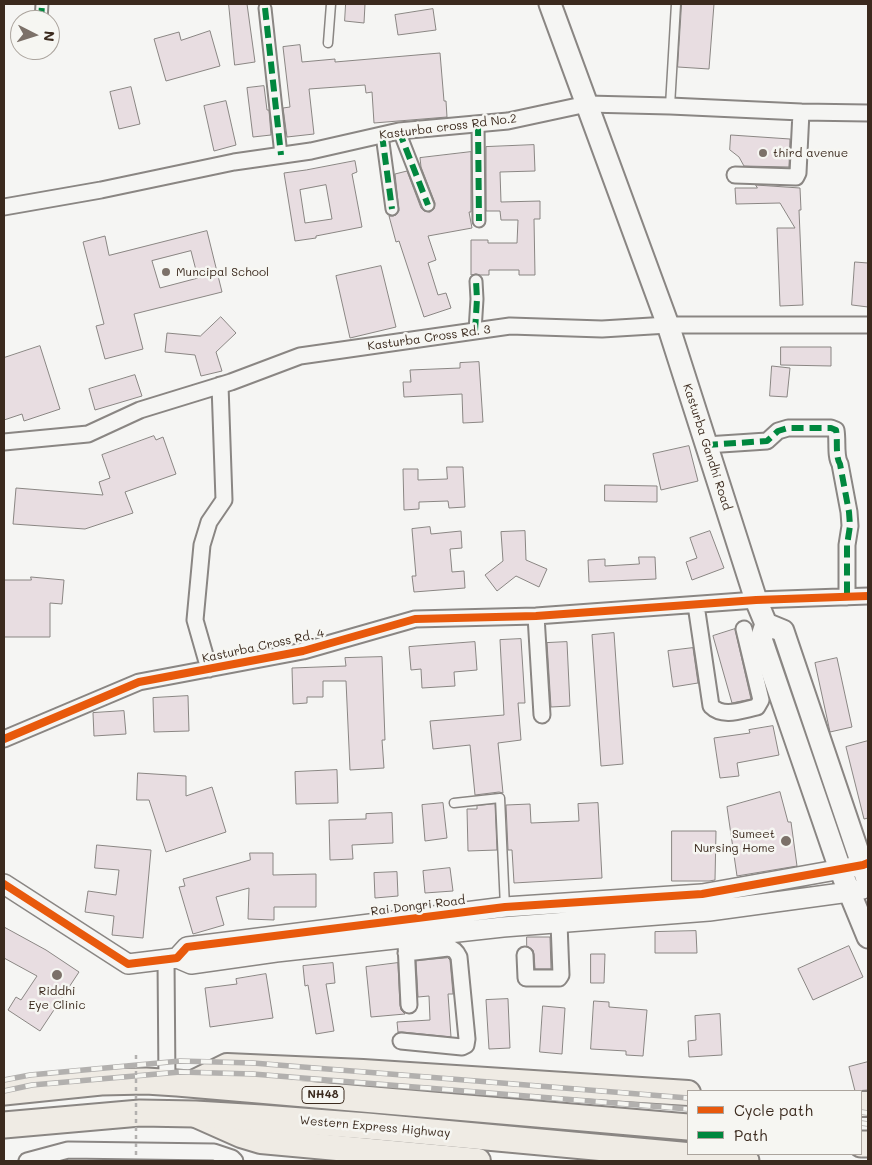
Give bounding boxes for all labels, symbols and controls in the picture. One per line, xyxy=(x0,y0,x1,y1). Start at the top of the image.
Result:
north arrow xyxy=(10,10,60,60)
text: N xyxy=(40,30,59,42)
street label: Kasturba cross Rd No.2 xyxy=(378,111,518,143)
place label: third avenue xyxy=(773,146,848,160)
marker: third avenue xyxy=(757,147,769,159)
place label: Muncipal School xyxy=(176,265,269,279)
marker: Muncipal School xyxy=(160,266,172,278)
street label: Kasturba Cross Rd. 3 xyxy=(366,322,492,354)
street label: Kasturba Gandhi Road xyxy=(680,382,734,512)
street label: Kasturba Cross Rd. 4 xyxy=(201,626,325,666)
place label: Sumeet Nursing Home xyxy=(694,827,775,855)
marker: Sumeet Nursing Home xyxy=(779,834,793,848)
street label: Rai Dongri Road xyxy=(370,893,466,919)
marker: Riddhi Eye Clinic xyxy=(50,968,64,982)
place label: Riddhi Eye Clinic xyxy=(28,984,86,1012)
road number: NH48 xyxy=(302,1086,344,1104)
legend xyxy=(687,1090,862,1155)
text: Cycle path xyxy=(734,1100,813,1120)
street label: Western Express Highway xyxy=(299,1113,451,1141)
text: Path xyxy=(734,1125,768,1145)

